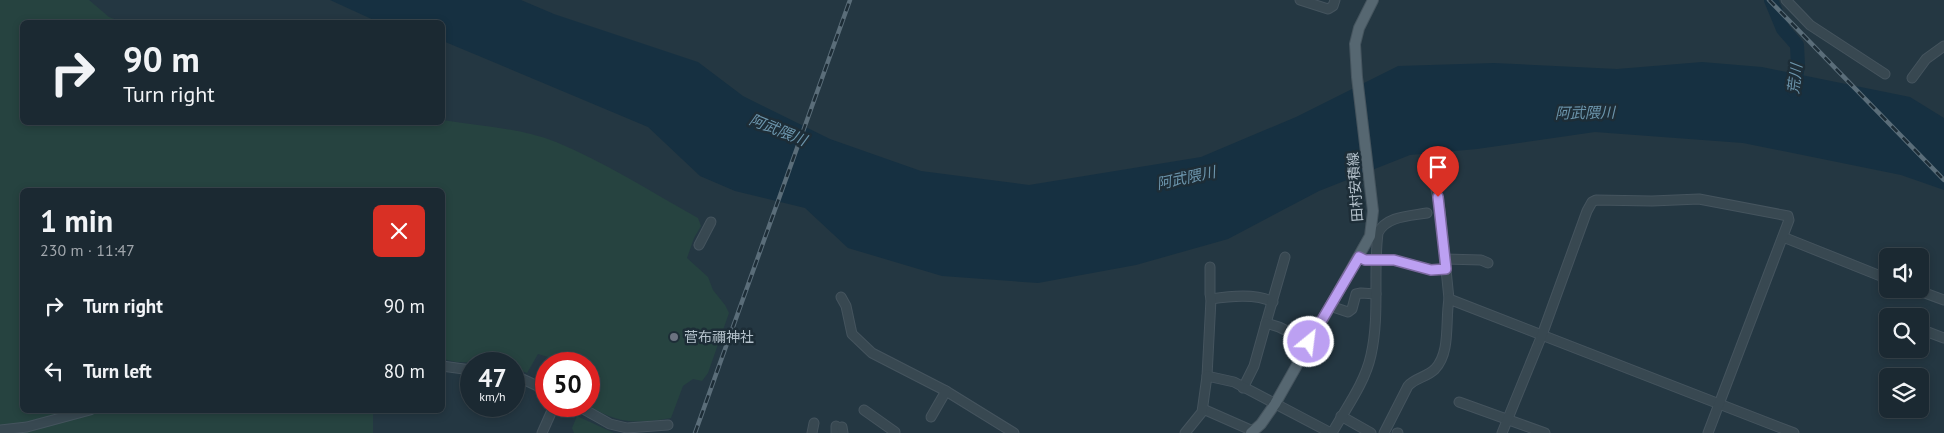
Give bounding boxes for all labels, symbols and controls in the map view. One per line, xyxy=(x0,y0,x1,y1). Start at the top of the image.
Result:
text: 90 m xyxy=(123,36,200,82)
icon: right xyxy=(40,40,105,105)
water label: 荒川 xyxy=(1783,61,1806,95)
text: Turn right xyxy=(123,80,215,108)
water label: 阿武隈川 xyxy=(1555,102,1617,123)
water label: 阿武隈川 xyxy=(747,109,811,150)
pin xyxy=(1417,146,1459,197)
street label: 田村安積線 xyxy=(1344,151,1366,223)
icon: arrive xyxy=(1424,153,1452,181)
water label: 阿武隈川 xyxy=(1155,162,1219,193)
text: 1 min xyxy=(40,201,113,240)
button: close xyxy=(373,205,425,257)
text: 230 m · 11:47 xyxy=(40,240,135,260)
map controls xyxy=(1879,248,1929,418)
button: sound xyxy=(1879,248,1929,298)
icon: right xyxy=(40,292,68,320)
text: Turn right xyxy=(83,294,163,318)
text: 90 m xyxy=(384,294,425,318)
button: search xyxy=(1879,308,1929,358)
position arrow xyxy=(1282,315,1334,367)
place label: 菅布禰神社 xyxy=(684,328,754,346)
marker: 菅布禰神社 xyxy=(668,331,680,343)
speed limit sign: 50 xyxy=(535,352,600,417)
icon: left xyxy=(40,357,68,385)
text: Turn left xyxy=(83,359,152,383)
text: 80 m xyxy=(384,359,425,383)
text: 47 xyxy=(478,362,507,394)
button: layers xyxy=(1879,368,1929,418)
text: km/h xyxy=(479,389,506,404)

